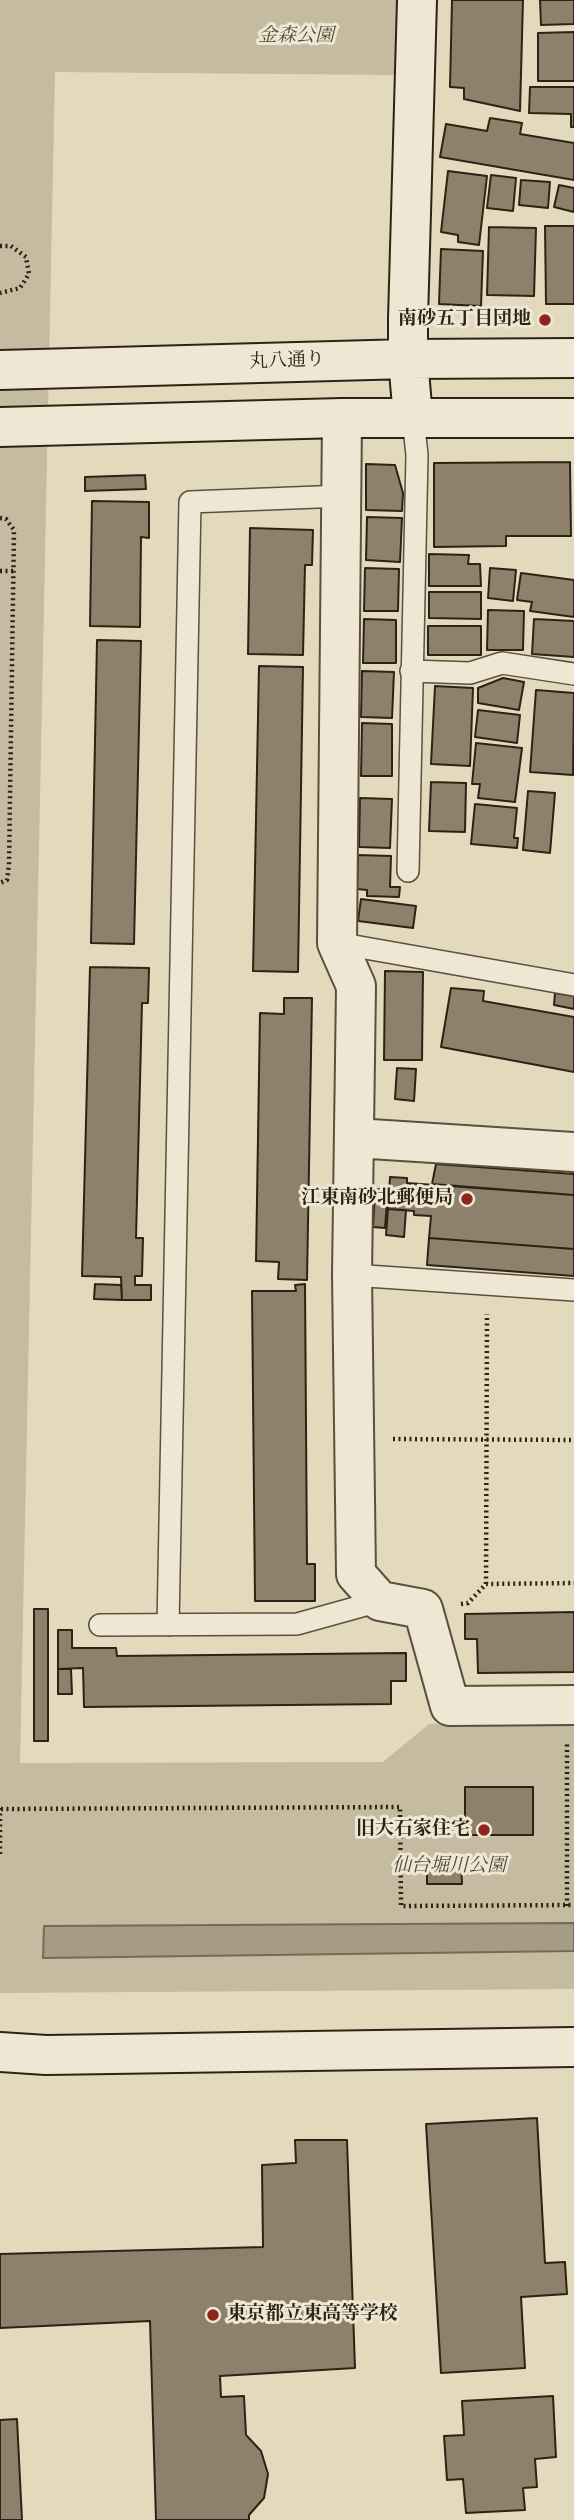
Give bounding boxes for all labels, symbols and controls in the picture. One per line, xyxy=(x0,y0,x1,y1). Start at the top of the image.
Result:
park label: 金森公園 xyxy=(258,26,334,48)
place label: 南砂五丁目団地 xyxy=(398,309,531,331)
marker: 南砂五丁目団地 xyxy=(537,312,553,328)
street label: 丸八通り xyxy=(249,349,325,375)
place label: 江東南砂北郵便局 xyxy=(301,1188,453,1210)
marker: 江東南砂北郵便局 xyxy=(459,1191,475,1207)
place label: 旧大石家住宅 xyxy=(356,1819,470,1841)
marker: 旧大石家住宅 xyxy=(476,1822,492,1838)
park label: 仙台堀川公園 xyxy=(392,1856,506,1878)
place label: 東京都立東高等学校 xyxy=(227,2304,398,2326)
marker: 東京都立東高等学校 xyxy=(205,2307,221,2323)

